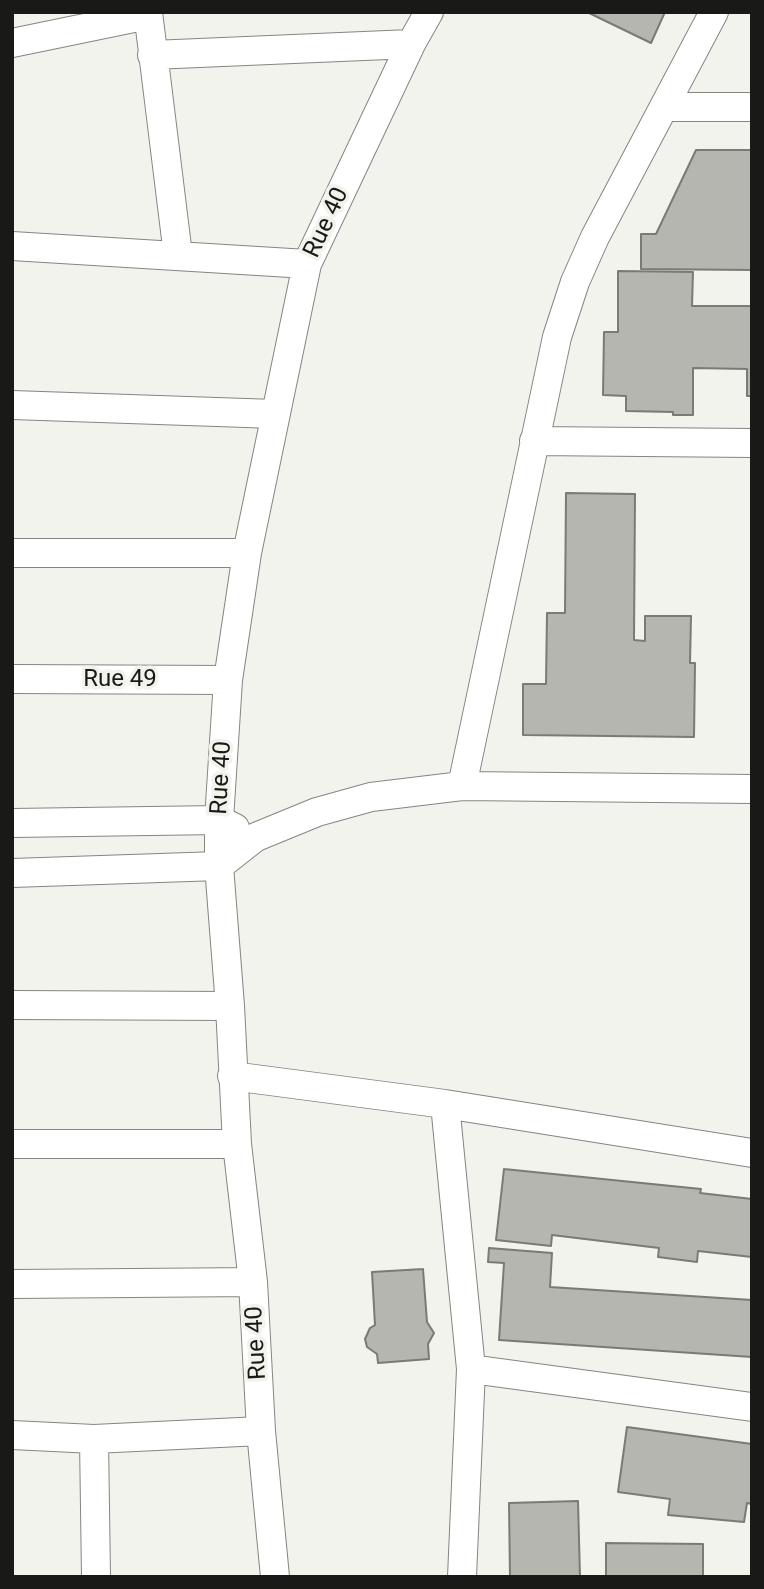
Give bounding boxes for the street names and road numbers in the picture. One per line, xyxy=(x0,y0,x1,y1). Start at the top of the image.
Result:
street label: Rue 40 xyxy=(298,184,356,262)
street label: Rue 49 xyxy=(83,666,157,694)
street label: Rue 40 xyxy=(206,740,238,816)
street label: Rue 40 xyxy=(241,1305,273,1381)

